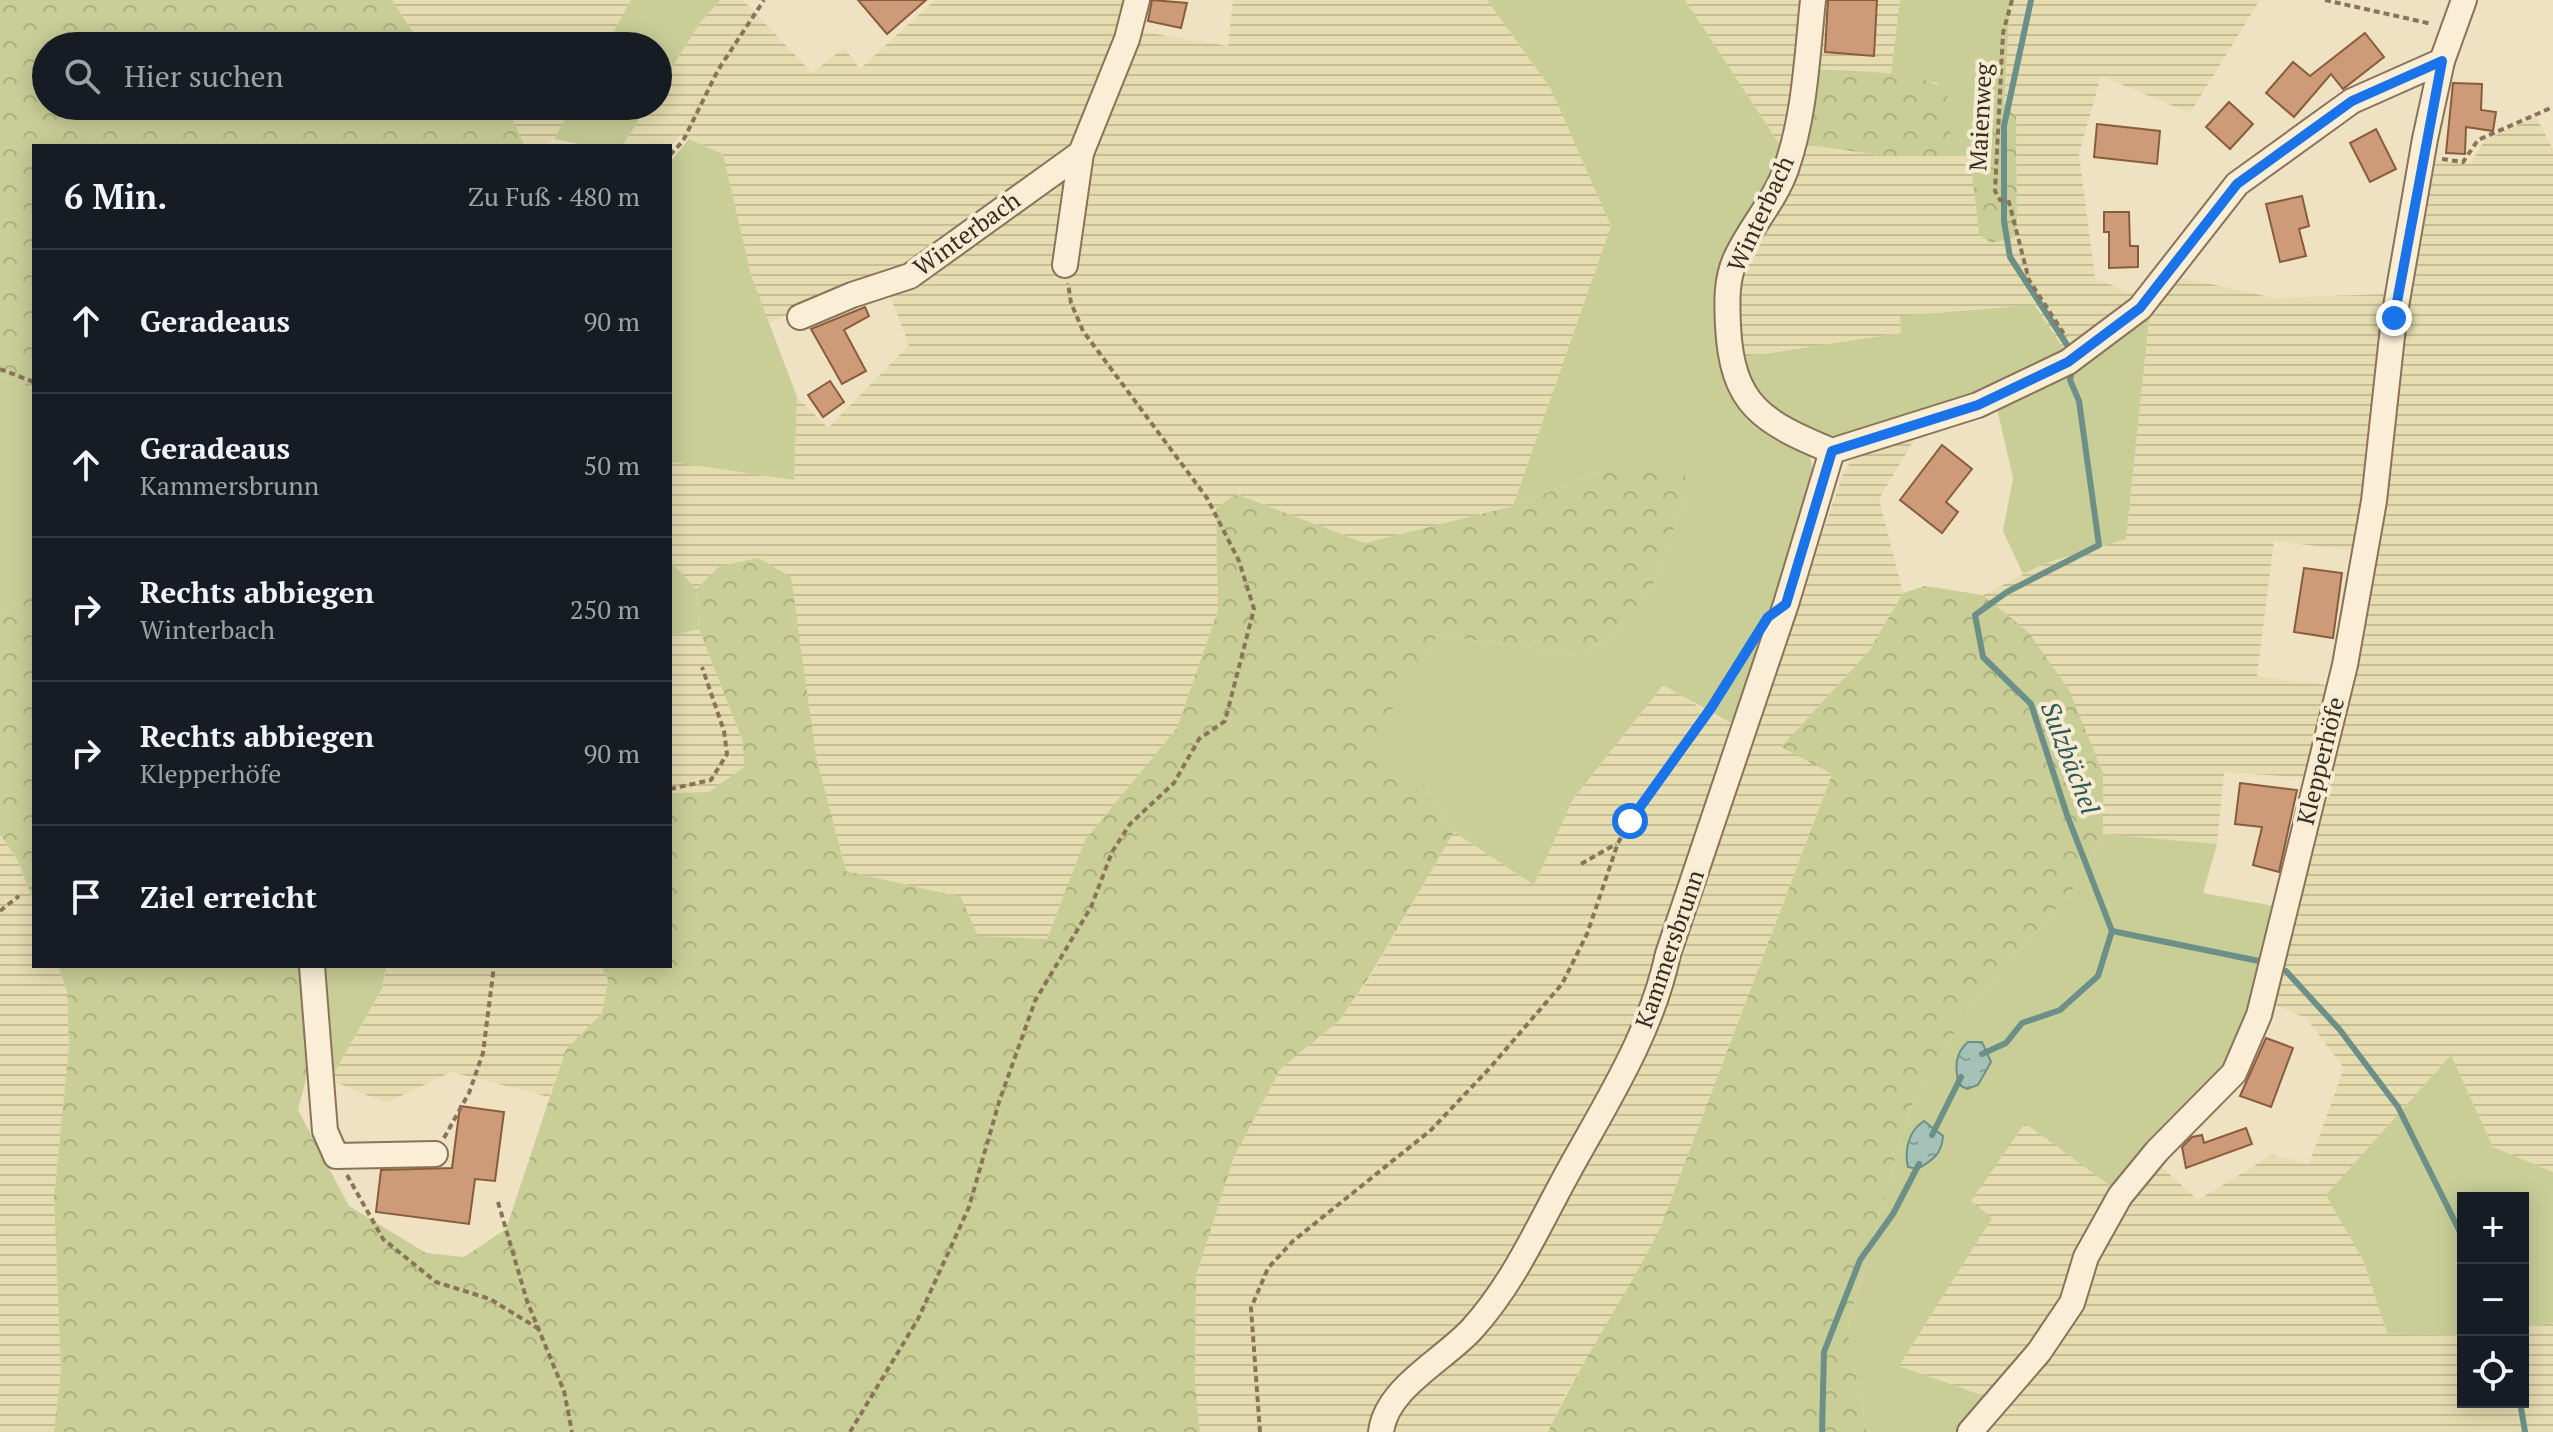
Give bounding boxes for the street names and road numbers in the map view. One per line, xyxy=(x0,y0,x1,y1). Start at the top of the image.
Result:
street label: Maienweg xyxy=(1961,62,1999,172)
street label: Winterbach xyxy=(1719,150,1801,277)
street label: Winterbach xyxy=(907,184,1026,283)
street label: Klepperhöfe xyxy=(2289,694,2351,828)
street label: Kammersbrunn xyxy=(1627,865,1711,1032)

